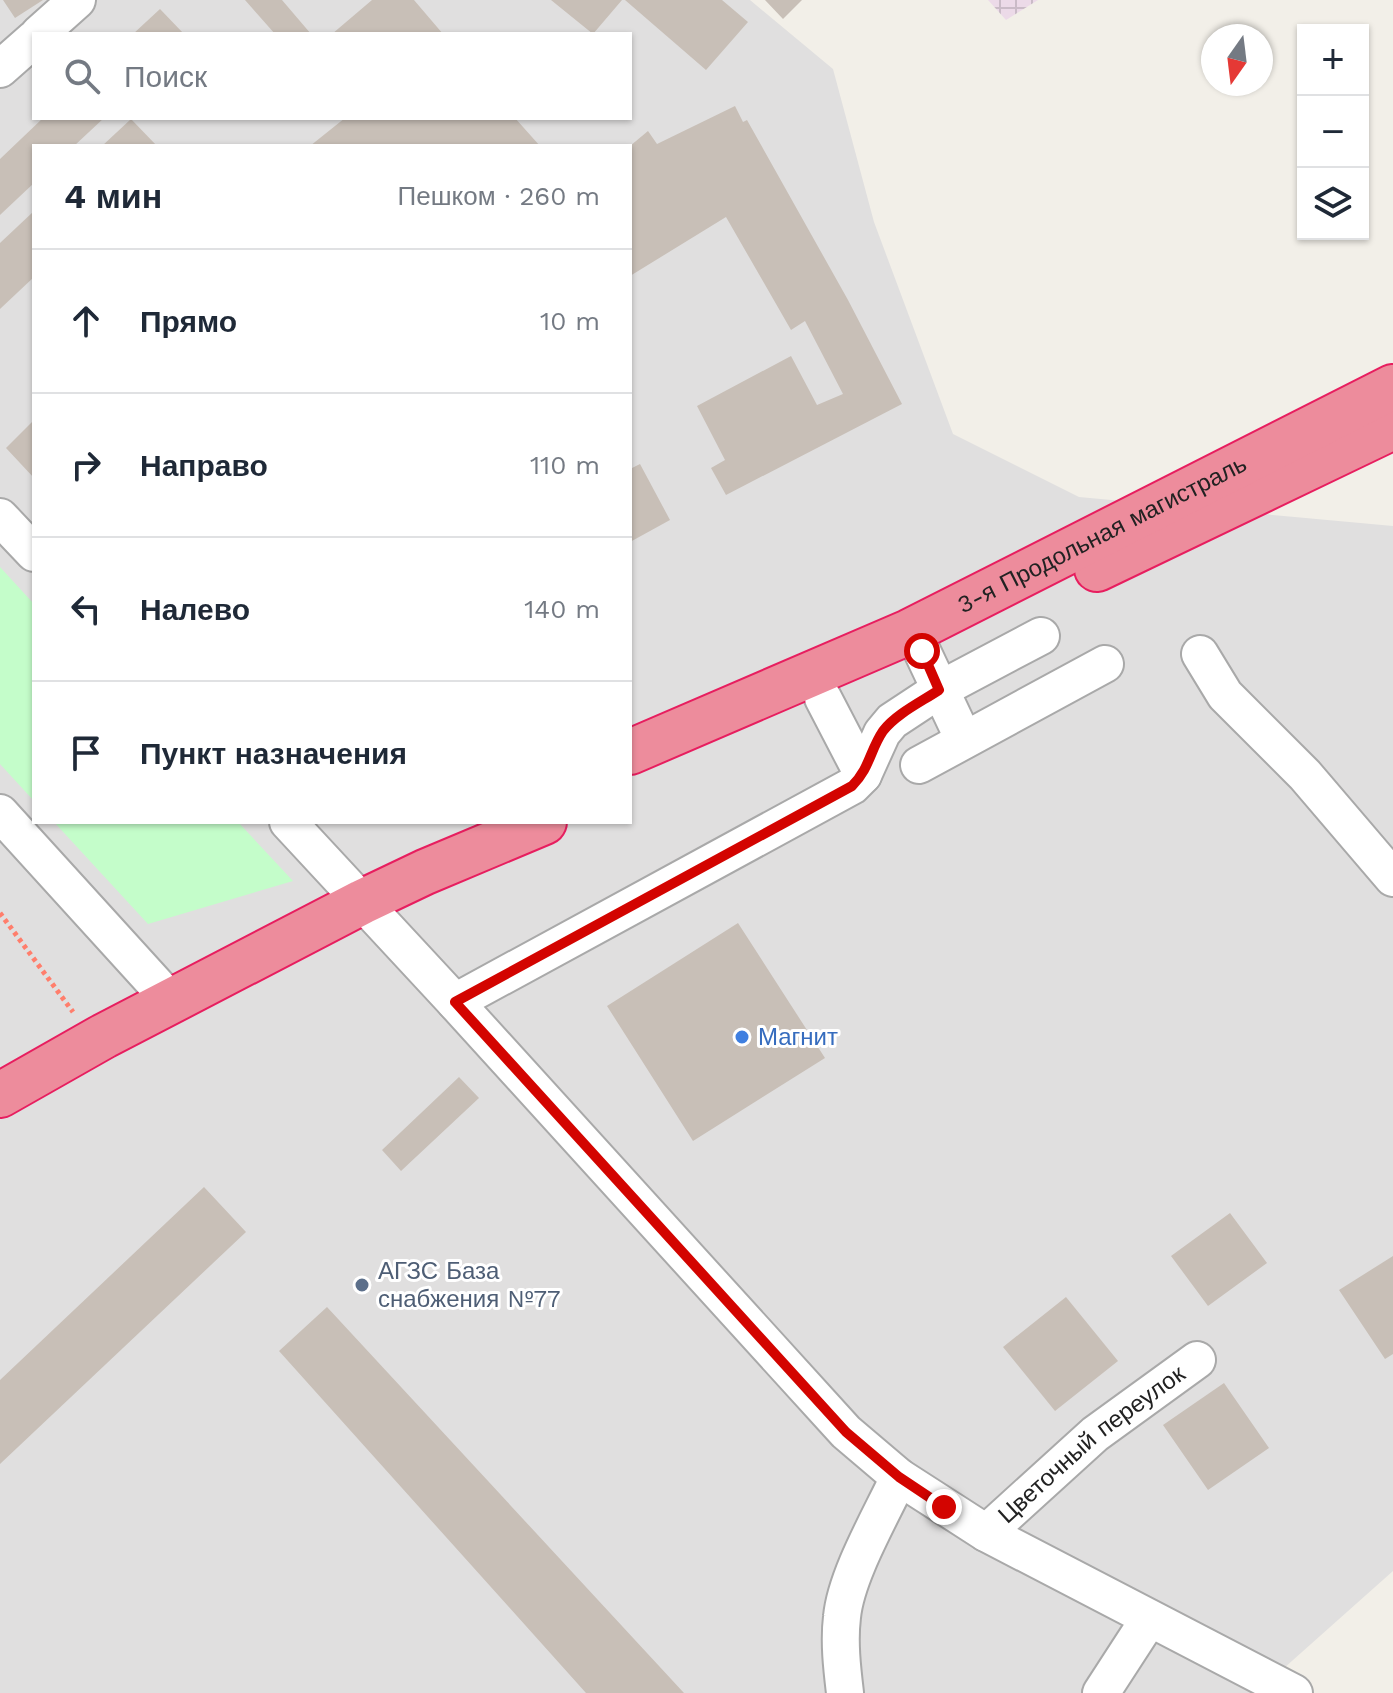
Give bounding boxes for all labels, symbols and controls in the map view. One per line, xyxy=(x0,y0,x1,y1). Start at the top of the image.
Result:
north arrow xyxy=(1201,24,1273,96)
map controls xyxy=(1297,24,1369,240)
button: + xyxy=(1297,24,1369,96)
search box xyxy=(32,32,632,120)
icon: search xyxy=(60,54,104,98)
text: Поиск xyxy=(124,59,207,94)
button: − xyxy=(1297,96,1369,168)
button: layers xyxy=(1297,168,1369,240)
text: 4 мин xyxy=(64,176,162,216)
text: Пешком · 260 m xyxy=(398,181,600,211)
icon: ahead xyxy=(64,299,108,343)
text: Прямо xyxy=(140,304,237,339)
text: 10 m xyxy=(540,306,600,336)
icon: right xyxy=(64,443,108,487)
text: Направо xyxy=(140,448,268,483)
street label: 3-я Продольная магистраль xyxy=(953,449,1251,619)
text: 110 m xyxy=(530,450,600,480)
icon: left xyxy=(64,587,108,631)
text: Налево xyxy=(140,592,250,627)
text: 140 m xyxy=(524,594,600,624)
route start xyxy=(904,633,940,669)
icon: arrive xyxy=(64,731,108,775)
text: Пункт назначения xyxy=(140,736,407,771)
place label: Магнит xyxy=(758,1023,838,1051)
marker: Магнит xyxy=(733,1028,751,1046)
place label: АГЗС База снабжения №77 xyxy=(378,1257,561,1313)
marker: АГЗС База снабжения №77 xyxy=(353,1276,371,1294)
street label: Цветочный переулок xyxy=(992,1359,1191,1529)
route end xyxy=(926,1489,962,1525)

